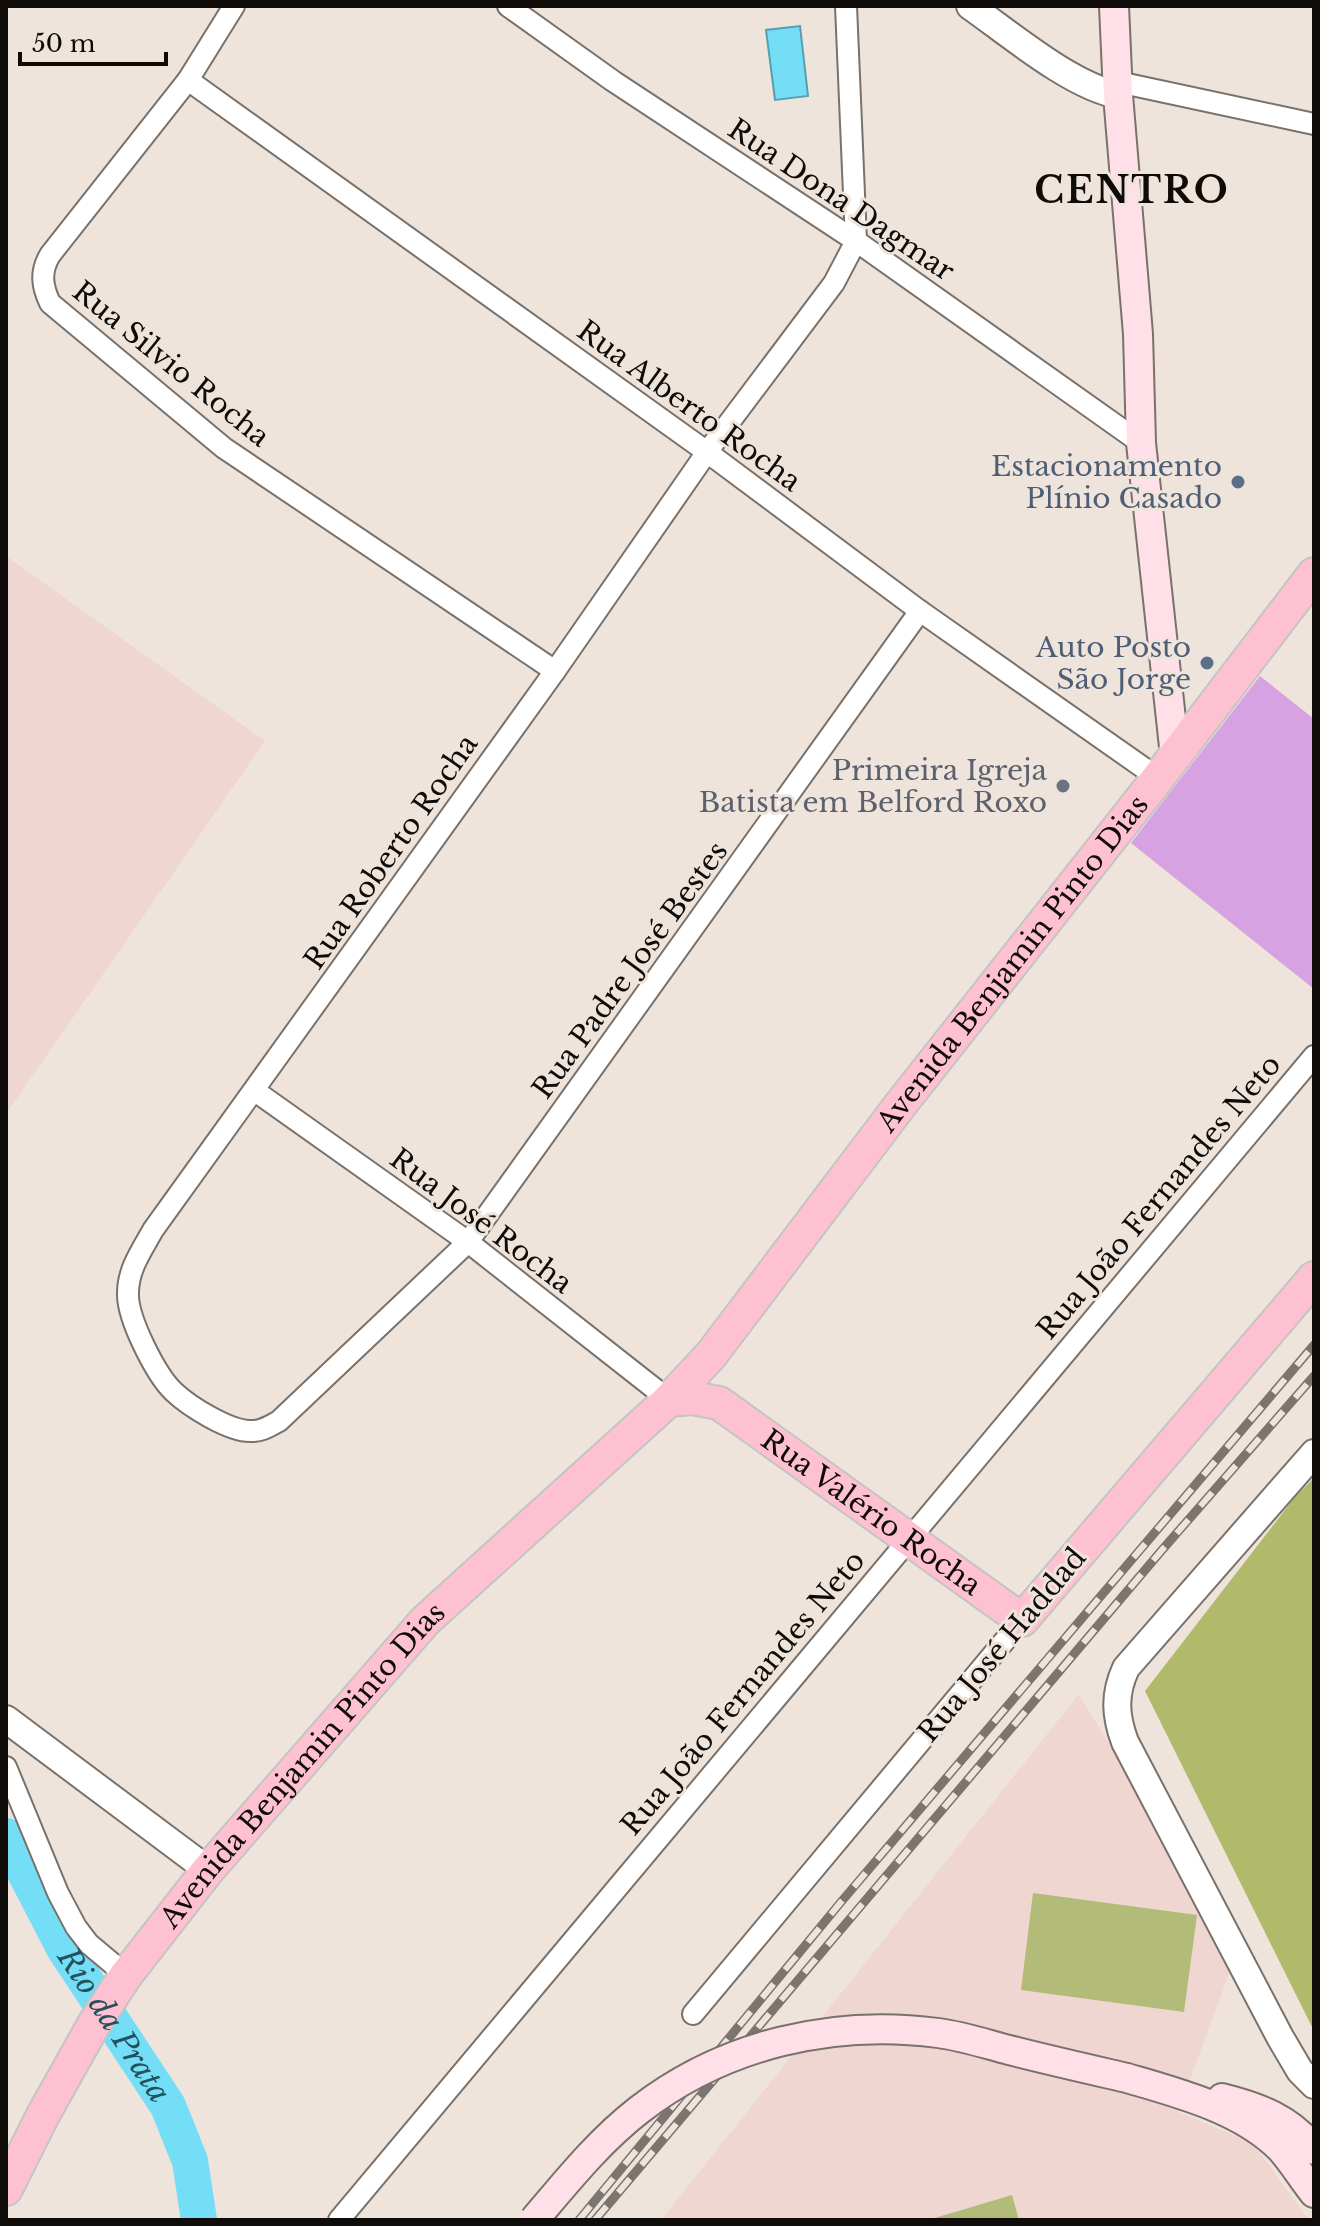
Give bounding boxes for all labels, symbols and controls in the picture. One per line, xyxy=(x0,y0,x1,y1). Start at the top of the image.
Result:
scale bar xyxy=(20,16,166,66)
text: 50 m xyxy=(32,29,96,58)
street label: Rua Dona Dagmar xyxy=(721,111,961,289)
district label: CENTRO xyxy=(1034,168,1230,213)
street label: Rua Silvio Rocha xyxy=(65,274,277,455)
street label: Rua Alberto Rocha xyxy=(570,313,808,499)
place label: Estacionamento Plínio Casado xyxy=(991,449,1222,516)
marker: Estacionamento Plínio Casado xyxy=(1229,473,1247,491)
place label: Auto Posto São Jorge xyxy=(1035,630,1191,697)
marker: Auto Posto São Jorge xyxy=(1198,654,1216,672)
street label: Rua Roberto Rocha xyxy=(297,727,486,976)
place label: Primeira Igreja Batista em Belford Roxo xyxy=(699,753,1047,820)
marker: Primeira Igreja Batista em Belford Roxo xyxy=(1054,777,1072,795)
street label: Avenida Benjamin Pinto Dias xyxy=(868,788,1155,1139)
street label: Rua Padre José Bestes xyxy=(525,835,735,1105)
street label: Rua João Fernandes Neto xyxy=(1030,1048,1288,1346)
street label: Rua José Rocha xyxy=(383,1141,580,1301)
street label: Rua Valério Rocha xyxy=(755,1422,989,1603)
street label: Rua José Haddad xyxy=(910,1541,1094,1749)
street label: Rua João Fernandes Neto xyxy=(614,1544,872,1842)
street label: Avenida Benjamin Pinto Dias xyxy=(152,1594,452,1935)
water label: Rio da Prata xyxy=(50,1940,179,2109)

